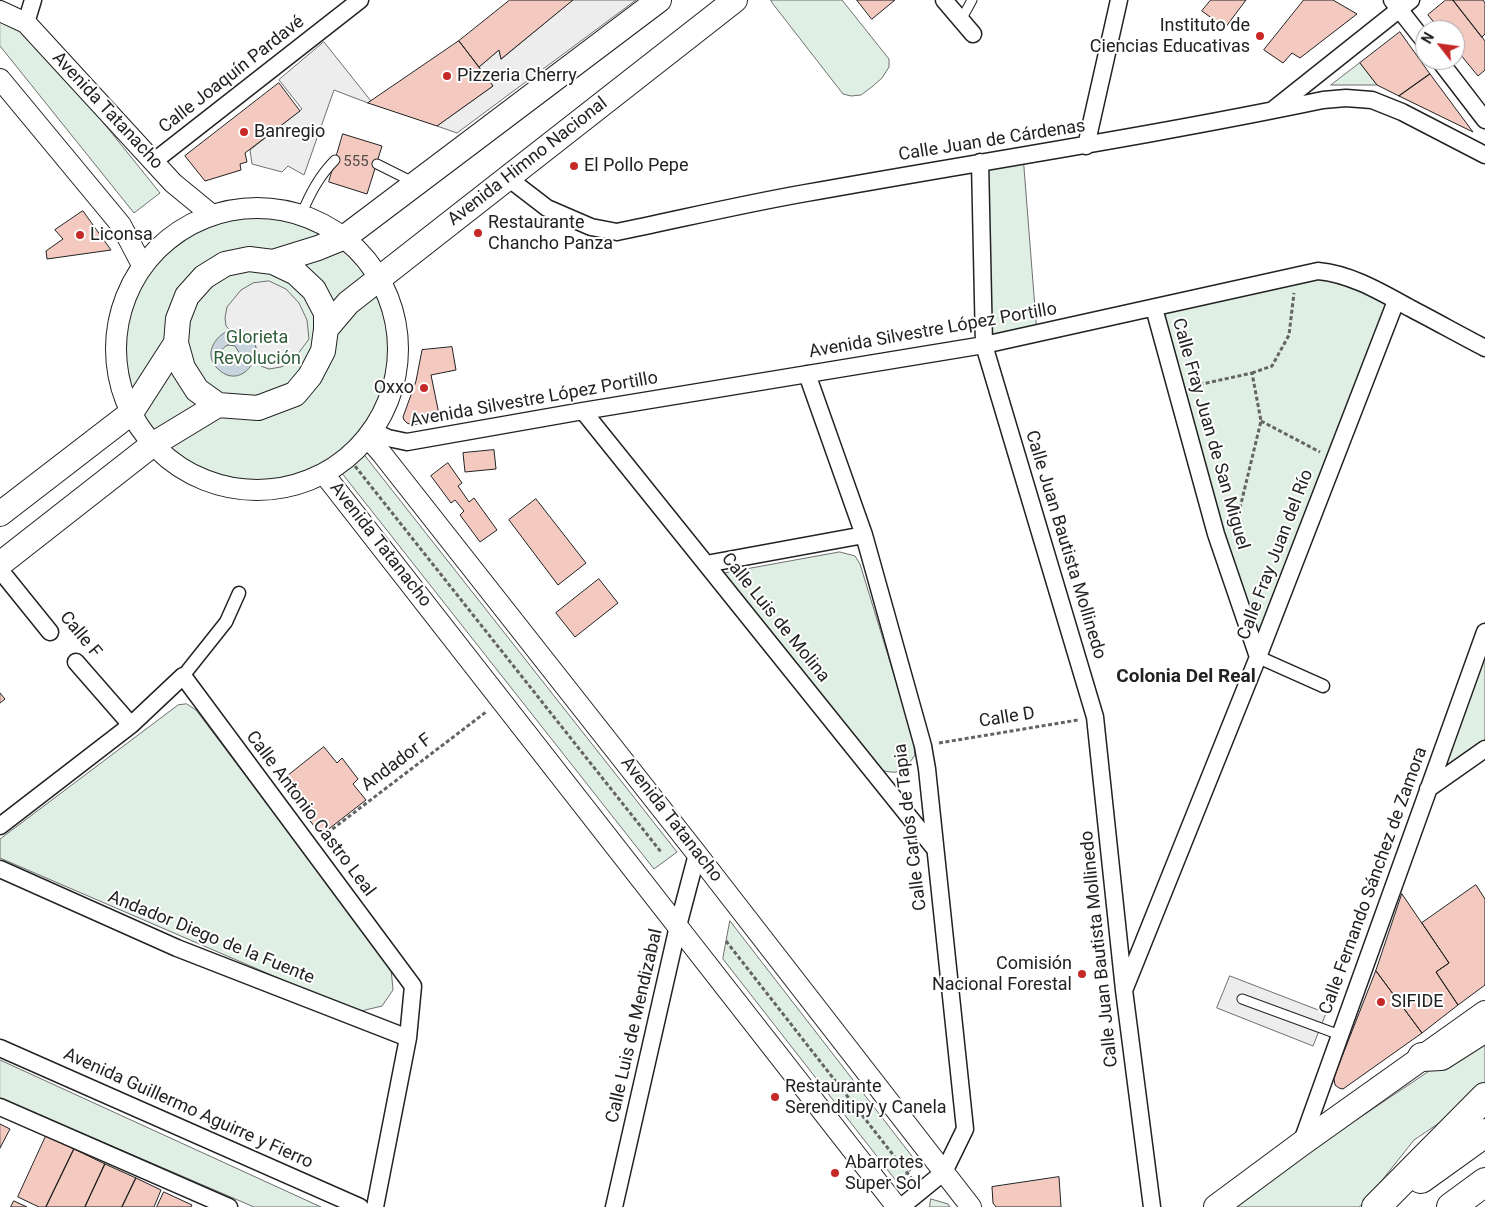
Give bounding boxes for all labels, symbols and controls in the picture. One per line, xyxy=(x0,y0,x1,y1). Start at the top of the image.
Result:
street label: Calle Joaquín Pardavé xyxy=(155,12,309,138)
place label: Instituto de Ciencias Educativas xyxy=(1090,15,1250,58)
north arrow xyxy=(1415,20,1465,70)
marker: Instituto de Ciencias Educativas xyxy=(1254,30,1266,42)
text: N xyxy=(1418,30,1437,46)
street label: Avenida Tatanacho xyxy=(47,48,167,174)
place label: Pizzeria Cherry xyxy=(457,65,577,87)
marker: Pizzeria Cherry xyxy=(441,70,453,82)
street label: Avenida Himno Nacional xyxy=(444,93,612,231)
street label: Calle Juan de Cárdenas xyxy=(897,116,1087,166)
place label: Banregio xyxy=(254,121,325,143)
marker: Banregio xyxy=(238,126,250,138)
house number: 555 xyxy=(343,153,369,171)
place label: El Pollo Pepe xyxy=(584,155,689,177)
marker: El Pollo Pepe xyxy=(568,160,580,172)
place label: Restaurante Chancho Panza xyxy=(488,212,613,254)
place label: Liconsa xyxy=(90,224,153,246)
marker: Restaurante Chancho Panza xyxy=(472,227,484,239)
marker: Liconsa xyxy=(74,229,86,241)
street label: Avenida Silvestre López Portillo xyxy=(807,299,1059,363)
street label: Calle Fray Juan de San Miguel xyxy=(1167,316,1253,552)
park label: Glorieta Revolución xyxy=(213,327,301,369)
street label: Avenida Silvestre López Portillo xyxy=(408,368,660,432)
place label: Oxxo xyxy=(374,377,414,399)
marker: Oxxo xyxy=(418,382,430,394)
street label: Calle Juan Bautista Mollinedo xyxy=(1020,428,1110,662)
street label: Calle Fray Juan del Río xyxy=(1234,467,1318,643)
street label: Avenida Tatanacho xyxy=(324,478,436,612)
street label: Calle Luis de Molina xyxy=(716,549,834,687)
street label: Calle F xyxy=(54,607,106,663)
district label: Colonia Del Real xyxy=(1116,666,1256,688)
street label: Calle D xyxy=(978,703,1036,733)
street label: Calle Antonio Castro Leal xyxy=(241,727,379,901)
street label: Andador F xyxy=(358,730,436,796)
street label: Calle Carlos de Tapia xyxy=(890,742,932,912)
street label: Calle Fernando Sánchez de Zamora xyxy=(1315,744,1433,1018)
street label: Avenida Tatanacho xyxy=(615,753,727,887)
street label: Calle Juan Bautista Mollinedo xyxy=(1077,830,1123,1068)
street label: Andador Diego de la Fuente xyxy=(105,887,317,989)
street label: Calle Luis de Mendizabal xyxy=(602,927,668,1125)
place label: Comisión Nacional Forestal xyxy=(932,953,1072,996)
marker: Comisión Nacional Forestal xyxy=(1076,968,1088,980)
place label: SIFIDE xyxy=(1391,991,1443,1013)
marker: SIFIDE xyxy=(1375,996,1387,1008)
street label: Avenida Guillermo Aguirre y Fierro xyxy=(60,1044,316,1174)
place label: Restaurante Serenditipy y Canela xyxy=(785,1076,947,1118)
marker: Restaurante Serenditipy y Canela xyxy=(769,1091,781,1103)
place label: Abarrotes Super Sol xyxy=(845,1152,924,1194)
marker: Abarrotes Super Sol xyxy=(829,1167,841,1179)

